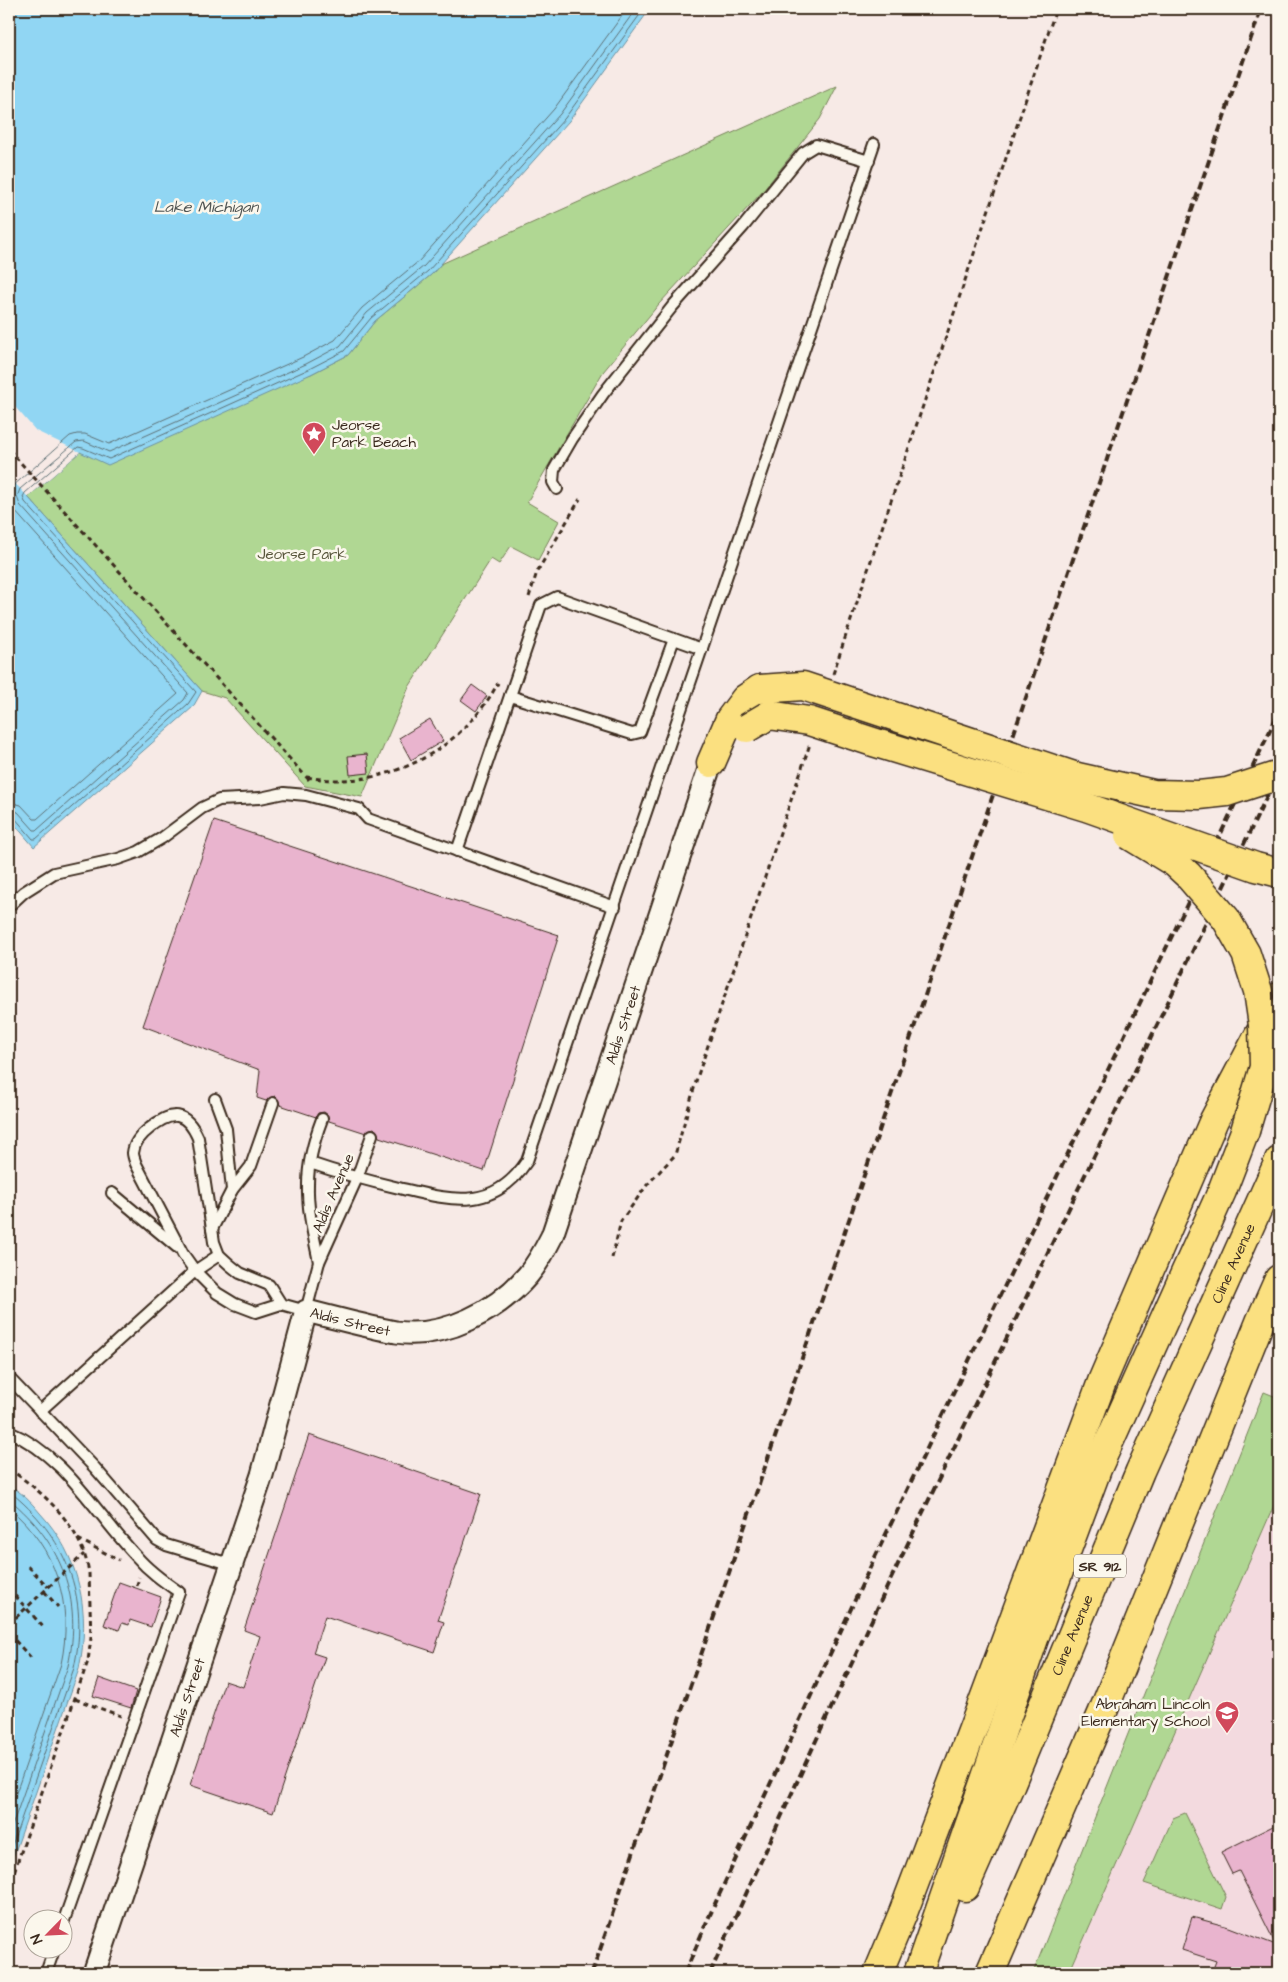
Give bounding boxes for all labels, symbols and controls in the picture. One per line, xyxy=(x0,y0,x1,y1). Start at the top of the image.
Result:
water label: Lake Michigan xyxy=(154,196,260,219)
place label: Jeorse Park Beach xyxy=(332,415,417,453)
place icon: Jeorse Park Beach xyxy=(301,421,327,455)
park label: Jeorse Park xyxy=(257,544,347,565)
street label: Aldis Street xyxy=(600,983,646,1067)
street label: Aldis Avenue xyxy=(307,1150,360,1236)
street label: Cline Avenue xyxy=(1206,1220,1261,1307)
street label: Aldis Street xyxy=(308,1302,392,1342)
road number: SR 912 xyxy=(1074,1554,1126,1578)
street label: Cline Avenue xyxy=(1047,1591,1099,1679)
street label: Aldis Street xyxy=(164,1655,211,1740)
place label: Abraham Lincoln Elementary School xyxy=(1081,1694,1210,1733)
school or university icon: Abraham Lincoln Elementary School xyxy=(1214,1700,1240,1734)
north arrow xyxy=(22,1910,72,1960)
text: N xyxy=(26,1931,48,1947)

